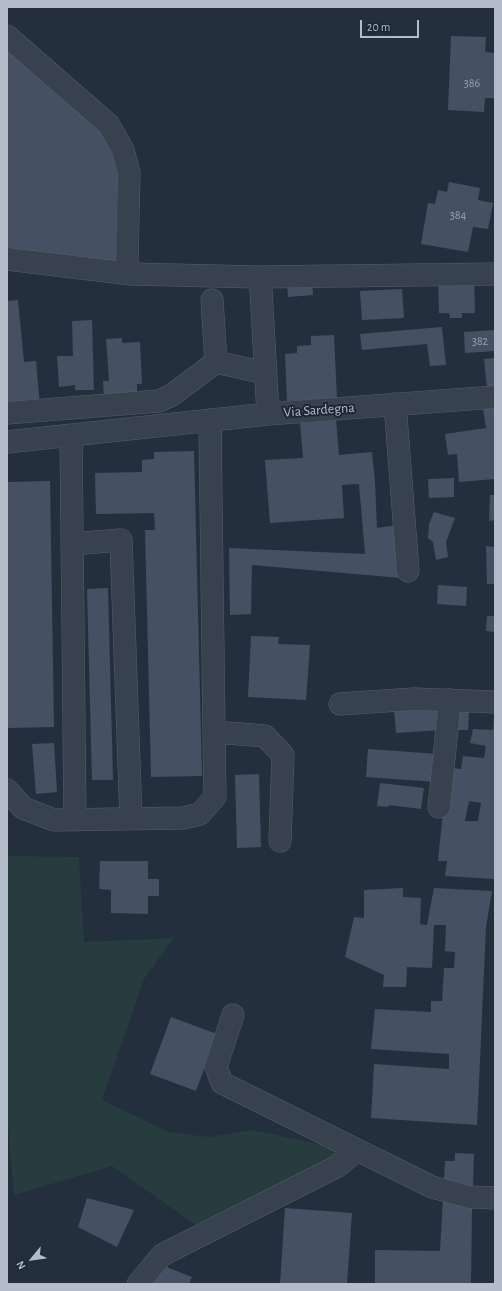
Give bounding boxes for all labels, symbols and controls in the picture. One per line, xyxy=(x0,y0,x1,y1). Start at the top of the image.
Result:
scale bar xyxy=(362,12,421,38)
text: 20 m xyxy=(367,21,390,33)
house number: 386 xyxy=(464,76,480,90)
house number: 384 xyxy=(450,208,466,222)
house number: 382 xyxy=(472,334,488,348)
street label: Via Sardegna xyxy=(283,399,355,421)
north arrow xyxy=(12,1239,52,1279)
text: N xyxy=(14,1259,28,1271)

